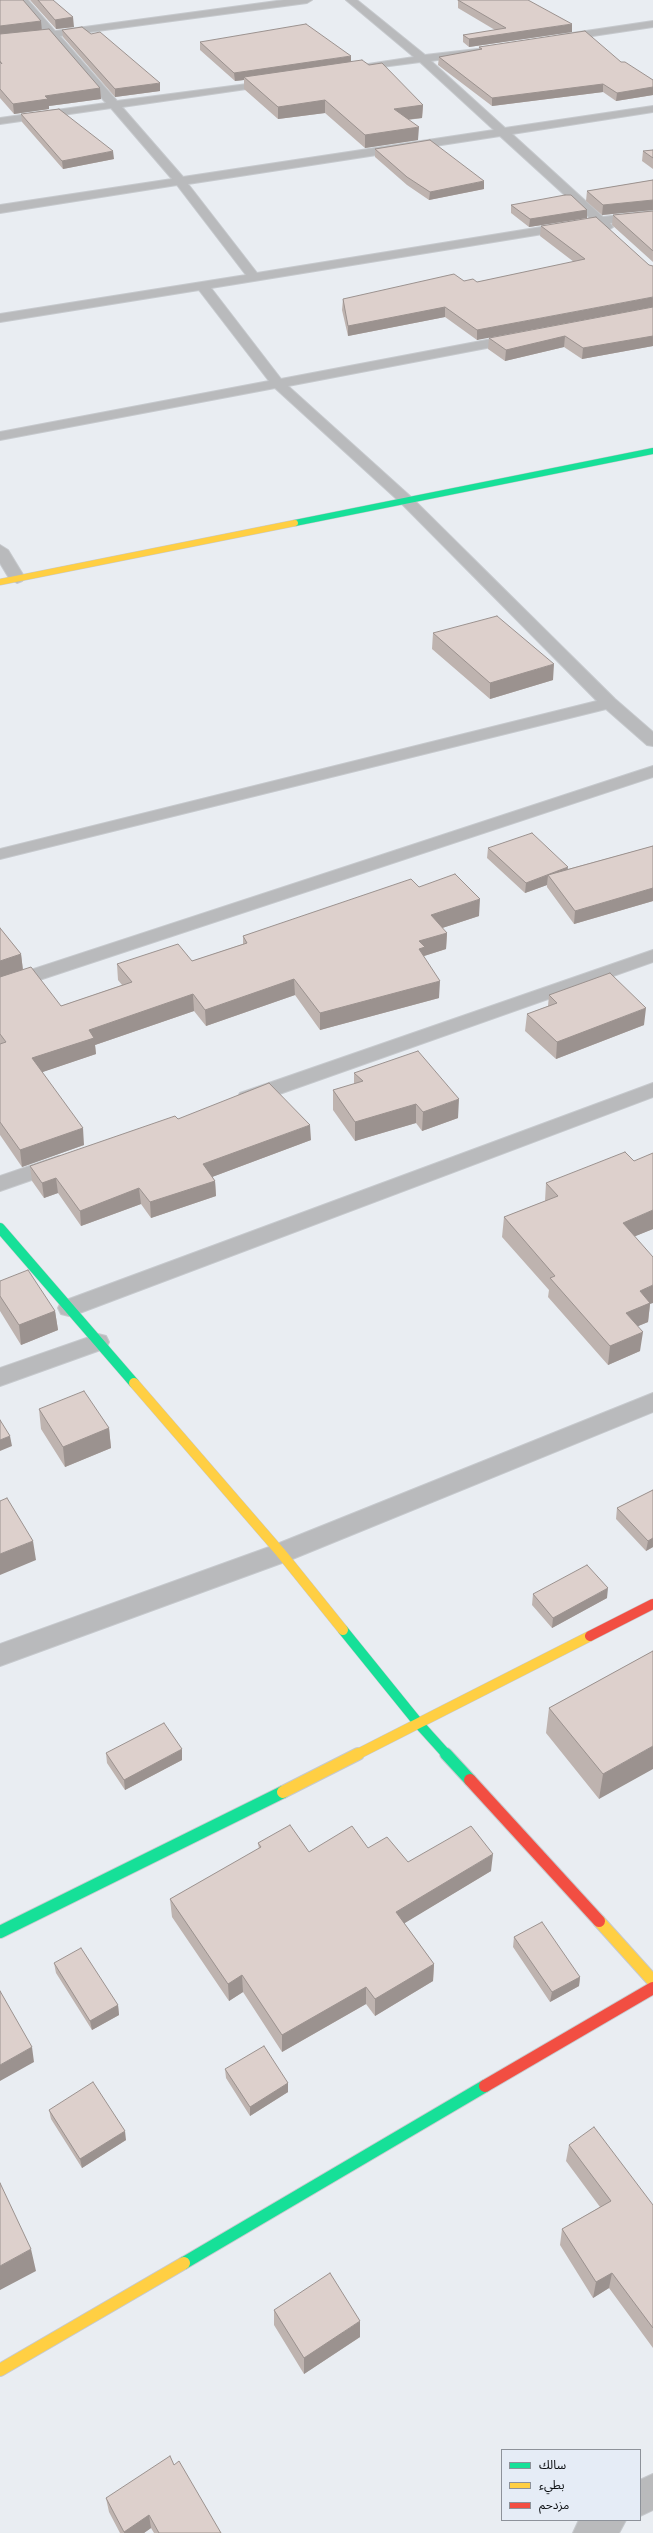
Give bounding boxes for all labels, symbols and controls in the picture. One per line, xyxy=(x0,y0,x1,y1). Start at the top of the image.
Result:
legend xyxy=(501,2449,641,2521)
text: سالك xyxy=(539,2456,566,2475)
text: بطيء xyxy=(539,2476,565,2495)
text: مزدحم xyxy=(539,2496,569,2515)

